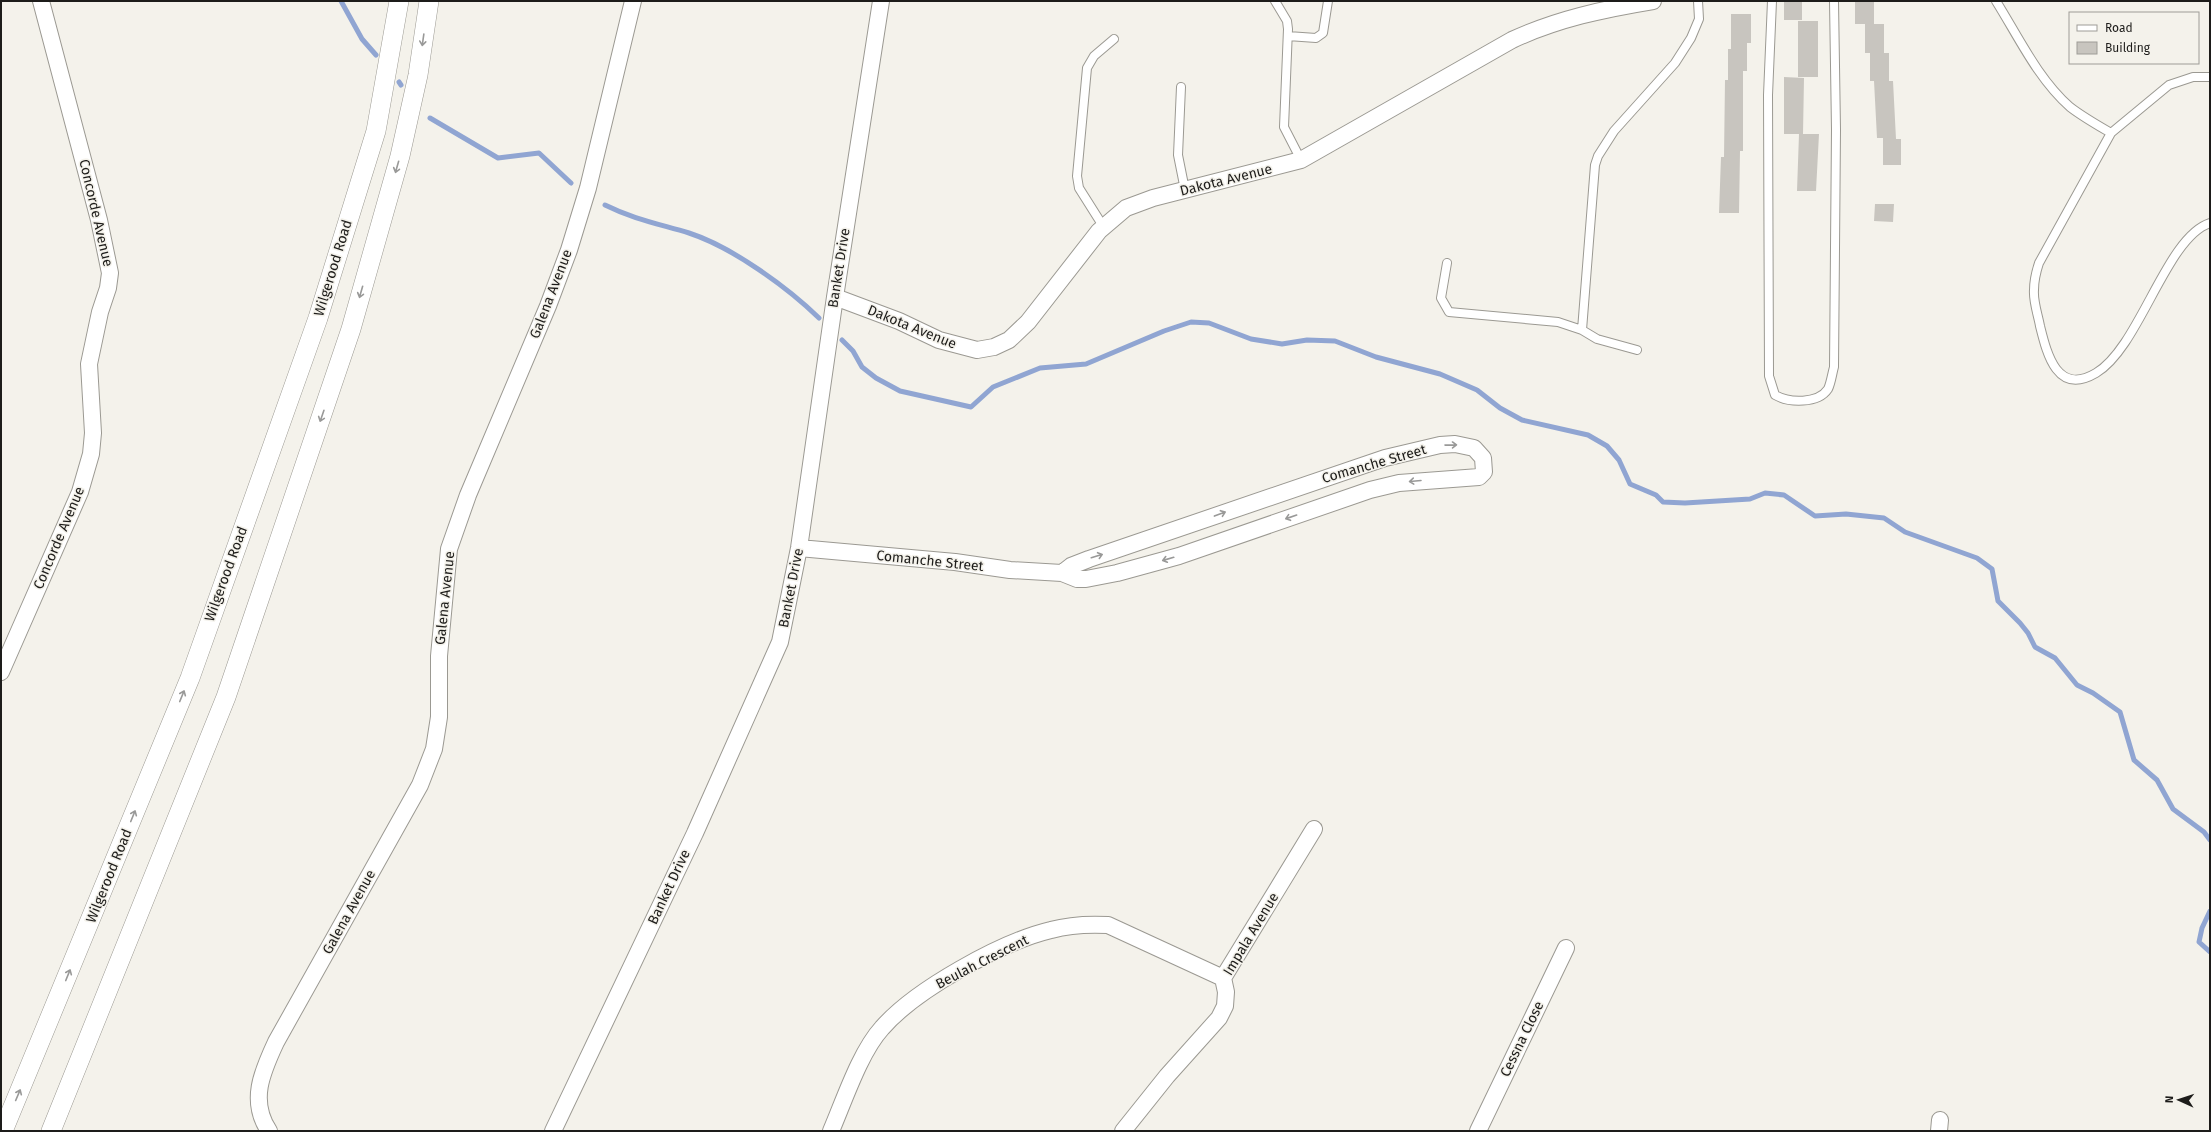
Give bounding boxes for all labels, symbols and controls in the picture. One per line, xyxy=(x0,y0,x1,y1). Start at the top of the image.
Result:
legend xyxy=(2069,12,2199,64)
text: Road xyxy=(2105,21,2133,35)
one-way arrow xyxy=(419,33,427,46)
text: Building xyxy=(2105,41,2151,55)
street label: Concorde Avenue xyxy=(75,158,117,268)
one-way arrow xyxy=(393,160,400,173)
street label: Dakota Avenue xyxy=(1178,160,1274,200)
street label: Wilgerood Road xyxy=(310,218,356,318)
street label: Banket Drive xyxy=(824,227,854,309)
street label: Galena Avenue xyxy=(526,247,576,341)
one-way arrow xyxy=(357,285,365,298)
street label: Dakota Avenue xyxy=(865,301,959,353)
one-way arrow xyxy=(317,409,325,421)
street label: Comanche Street xyxy=(1320,441,1429,487)
one-way arrow xyxy=(1444,441,1457,449)
one-way arrow xyxy=(1409,477,1422,485)
street label: Concorde Avenue xyxy=(30,484,88,592)
one-way arrow xyxy=(1213,510,1226,517)
one-way arrow xyxy=(1284,514,1297,521)
street label: Wilgerood Road xyxy=(201,524,251,624)
street label: Banket Drive xyxy=(775,547,807,629)
street label: Comanche Street xyxy=(876,547,985,575)
street label: Galena Avenue xyxy=(432,550,458,646)
one-way arrow xyxy=(1090,552,1103,559)
one-way arrow xyxy=(1161,556,1174,563)
one-way arrow xyxy=(179,690,187,702)
one-way arrow xyxy=(130,810,138,822)
street label: Wilgerood Road xyxy=(82,826,136,926)
street label: Banket Drive xyxy=(644,847,694,927)
street label: Galena Avenue xyxy=(319,867,379,957)
street label: Impala Avenue xyxy=(1220,890,1282,978)
street label: Beulah Crescent xyxy=(933,931,1032,993)
one-way arrow xyxy=(65,970,73,982)
street label: Cessna Close xyxy=(1496,999,1548,1079)
north arrow xyxy=(2159,1080,2199,1120)
one-way arrow xyxy=(15,1090,22,1102)
text: N xyxy=(2163,1096,2176,1103)

